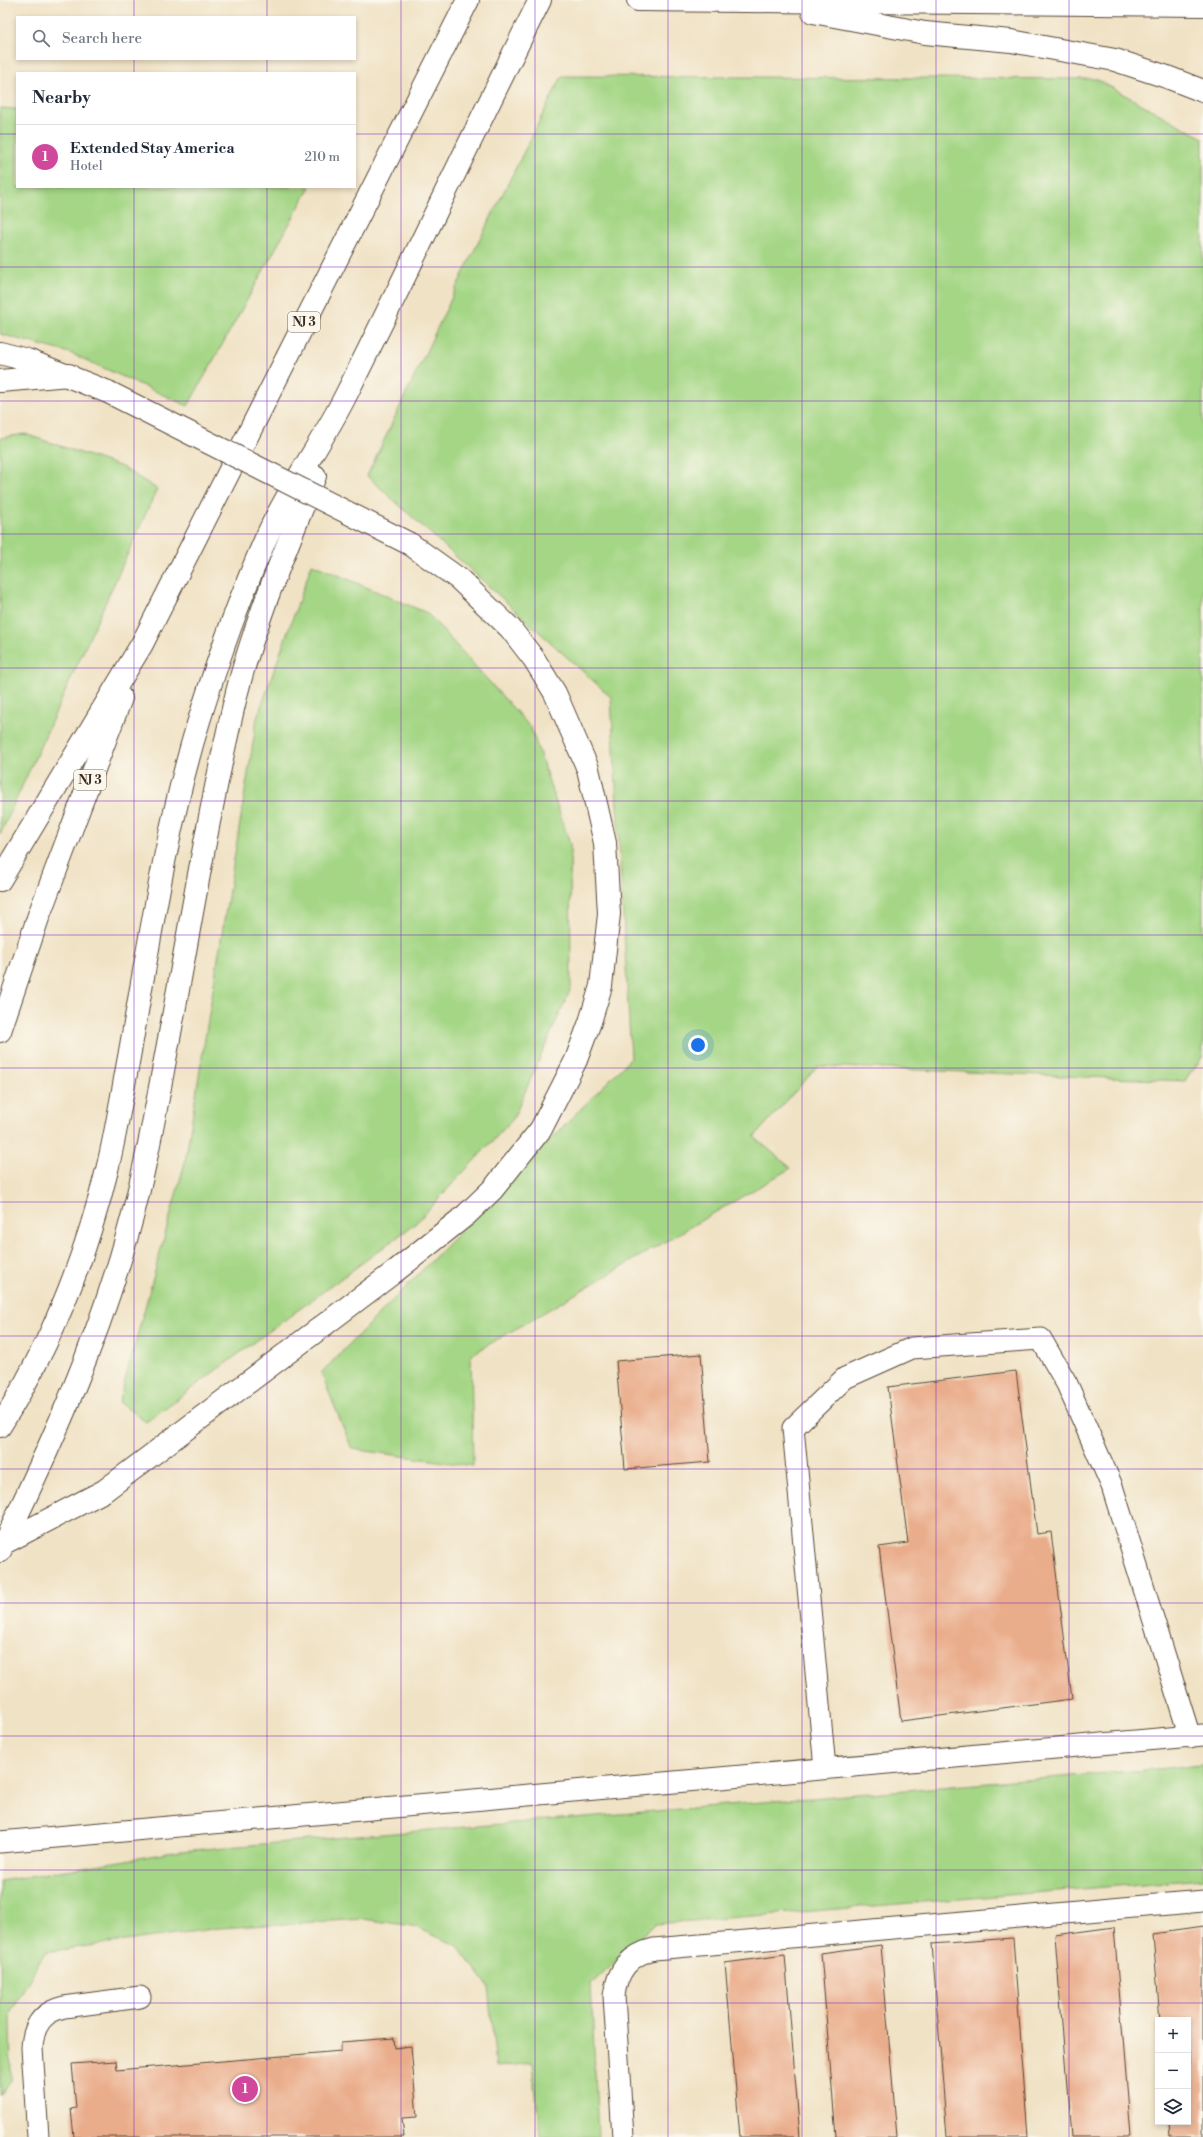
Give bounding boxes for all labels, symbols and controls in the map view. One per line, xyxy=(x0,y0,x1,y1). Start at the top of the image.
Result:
search box xyxy=(16,16,356,60)
icon: search xyxy=(30,27,52,49)
text: Search here xyxy=(62,29,142,48)
text: Nearby xyxy=(32,87,91,109)
text: Extended Stay America xyxy=(70,139,235,158)
text: 1 xyxy=(42,149,48,165)
text: 210 m xyxy=(305,149,340,165)
text: Hotel xyxy=(70,158,103,174)
road number: NJ 3 xyxy=(288,312,320,332)
road number: NJ 3 xyxy=(74,770,106,790)
your location xyxy=(688,1035,708,1055)
map controls xyxy=(1155,2017,1191,2125)
button: + xyxy=(1155,2017,1191,2053)
button: − xyxy=(1155,2053,1191,2089)
pin: 1 xyxy=(232,2074,258,2104)
button: layers xyxy=(1155,2089,1191,2125)

